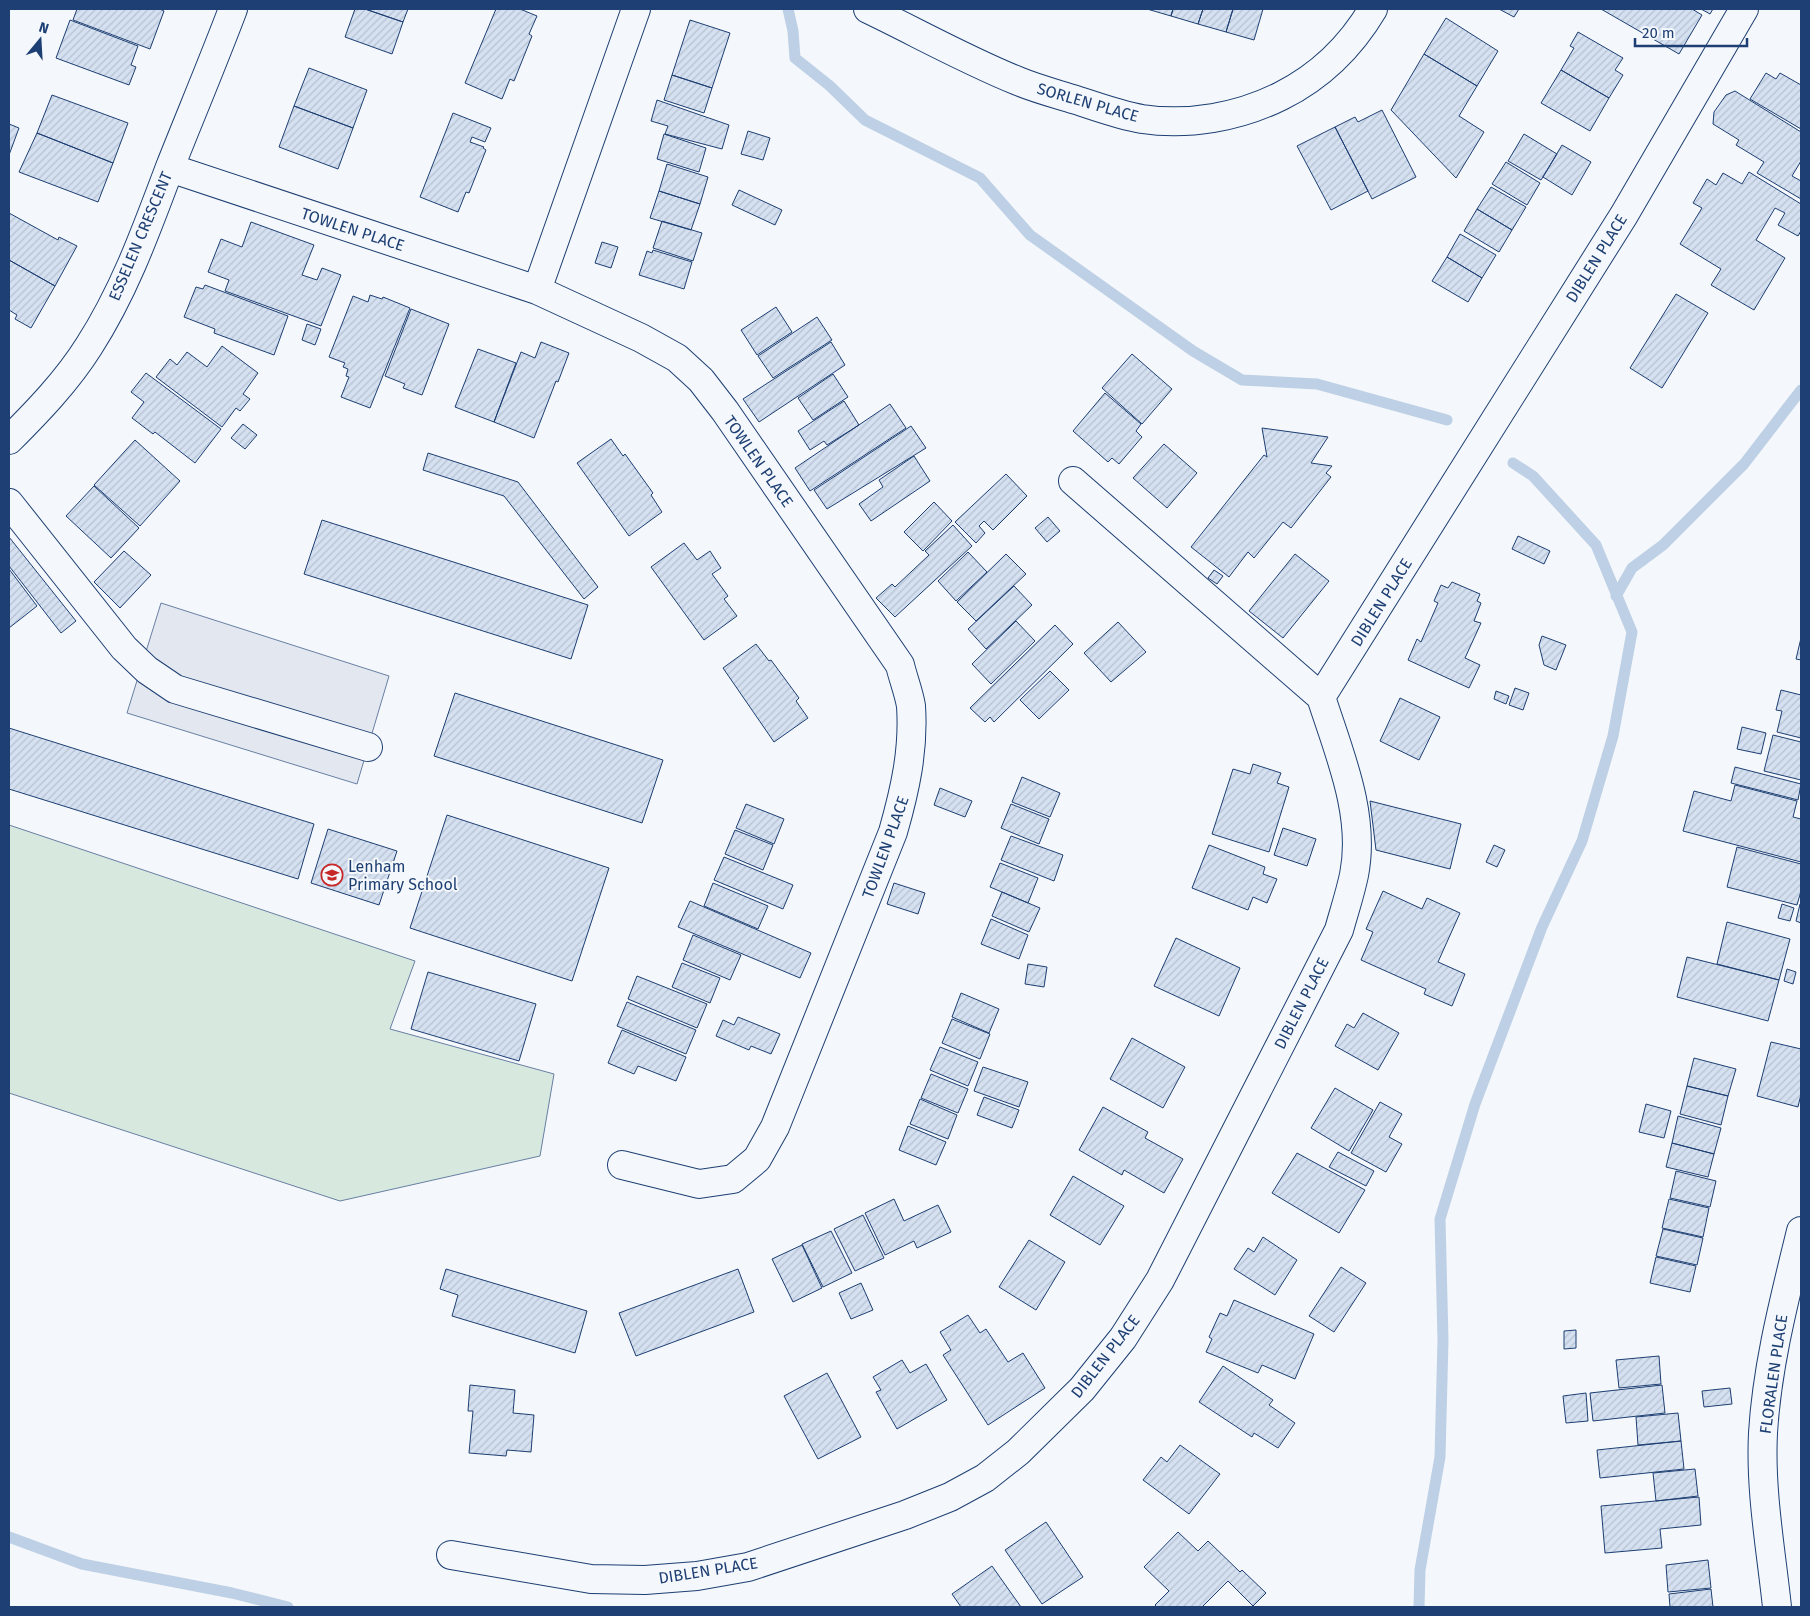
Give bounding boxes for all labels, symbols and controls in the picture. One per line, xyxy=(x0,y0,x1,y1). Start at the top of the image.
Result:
north arrow xyxy=(15,15,65,65)
scale bar xyxy=(1635,15,1748,47)
text: N xyxy=(37,19,51,38)
text: 20 m xyxy=(1642,24,1675,42)
street label: SORLEN PLACE xyxy=(1035,79,1141,126)
street label: ESSELEN CRESCENT xyxy=(105,168,177,304)
street label: TOWLEN PLACE xyxy=(299,204,407,255)
street label: DIBLEN PLACE xyxy=(1562,211,1631,306)
street label: TOWLEN PLACE xyxy=(720,412,797,511)
street label: DIBLEN PLACE xyxy=(1347,555,1416,650)
street label: TOWLEN PLACE xyxy=(858,793,913,901)
place label: Lenham Primary School xyxy=(348,857,458,894)
school or university icon: Lenham Primary School xyxy=(320,863,344,887)
street label: DIBLEN PLACE xyxy=(1270,954,1333,1052)
street label: DIBLEN PLACE xyxy=(1067,1311,1144,1402)
street label: FLORALEN PLACE xyxy=(1756,1313,1791,1435)
street label: DIBLEN PLACE xyxy=(657,1553,759,1588)

